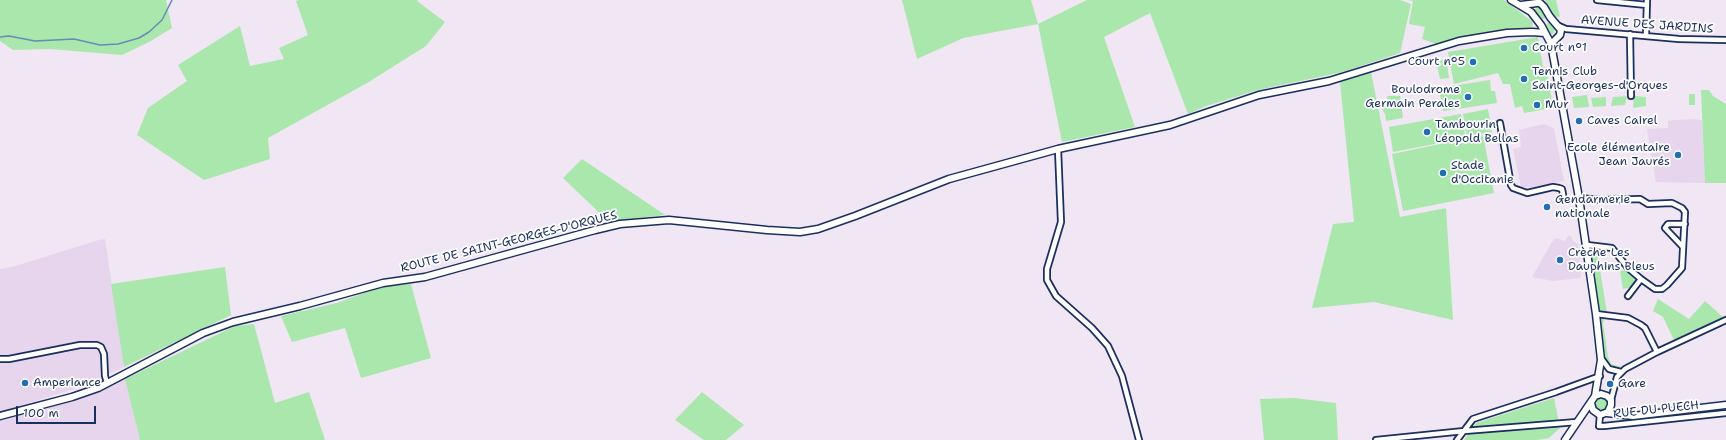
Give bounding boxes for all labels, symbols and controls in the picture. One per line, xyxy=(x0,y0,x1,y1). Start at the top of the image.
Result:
street label: AVENUE DES JARDINS xyxy=(1580,13,1714,37)
place label: Court n°1 xyxy=(1532,41,1587,55)
marker: Court n°1 xyxy=(1519,43,1529,53)
place label: Court n°5 xyxy=(1408,55,1465,69)
marker: Court n°5 xyxy=(1468,57,1478,67)
place label: Tennis Club Saint-Georges-d'Orques xyxy=(1532,65,1668,93)
marker: Tennis Club Saint-Georges-d'Orques xyxy=(1519,74,1529,84)
place label: Boulodrome Germain Perales xyxy=(1365,83,1460,111)
marker: Boulodrome Germain Perales xyxy=(1463,92,1473,102)
place label: Mur xyxy=(1545,98,1569,112)
marker: Mur xyxy=(1532,100,1542,110)
place label: Caves Cairel xyxy=(1587,114,1657,128)
marker: Caves Cairel xyxy=(1574,116,1584,126)
place label: Tambourin Léopold Bellas xyxy=(1435,118,1519,146)
marker: Tambourin Léopold Bellas xyxy=(1422,127,1432,137)
place label: Ecole élémentaire Jean Jaurés xyxy=(1567,141,1670,169)
marker: Ecole élémentaire Jean Jaurés xyxy=(1673,150,1683,160)
place label: Stade d'Occitanie xyxy=(1451,159,1514,187)
marker: Stade d'Occitanie xyxy=(1438,168,1448,178)
place label: Gendarmerie nationale xyxy=(1555,193,1630,221)
marker: Gendarmerie nationale xyxy=(1542,202,1552,212)
street label: ROUTE DE SAINT-GEORGES-D'ORQUES xyxy=(399,208,619,276)
place label: Crèche Les Dauphins Bleus xyxy=(1568,246,1655,274)
marker: Crèche Les Dauphins Bleus xyxy=(1555,255,1565,265)
place label: Amperiance xyxy=(33,376,101,390)
place label: Gare xyxy=(1618,377,1646,391)
marker: Amperiance xyxy=(20,378,30,388)
marker: Gare xyxy=(1605,379,1615,389)
scale bar xyxy=(18,398,98,424)
street label: RUE DU PUECH xyxy=(1612,398,1700,422)
text: 100 m xyxy=(23,405,59,421)

